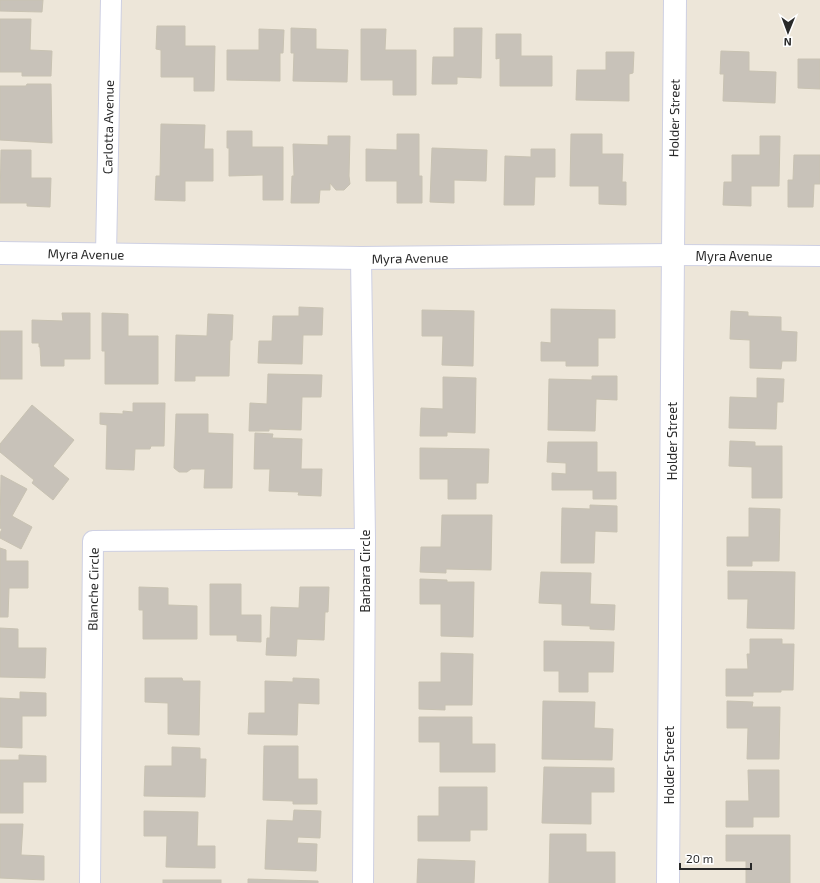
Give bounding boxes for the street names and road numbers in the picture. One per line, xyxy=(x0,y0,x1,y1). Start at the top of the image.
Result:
street label: Holder Street xyxy=(665,79,683,157)
street label: Carlotta Avenue xyxy=(99,80,117,174)
street label: Myra Avenue xyxy=(47,245,125,263)
street label: Myra Avenue xyxy=(696,248,772,264)
street label: Myra Avenue xyxy=(371,249,449,267)
street label: Holder Street xyxy=(664,402,680,480)
street label: Barbara Circle xyxy=(357,529,373,613)
street label: Blanche Circle xyxy=(84,547,102,631)
street label: Holder Street xyxy=(661,726,677,804)

